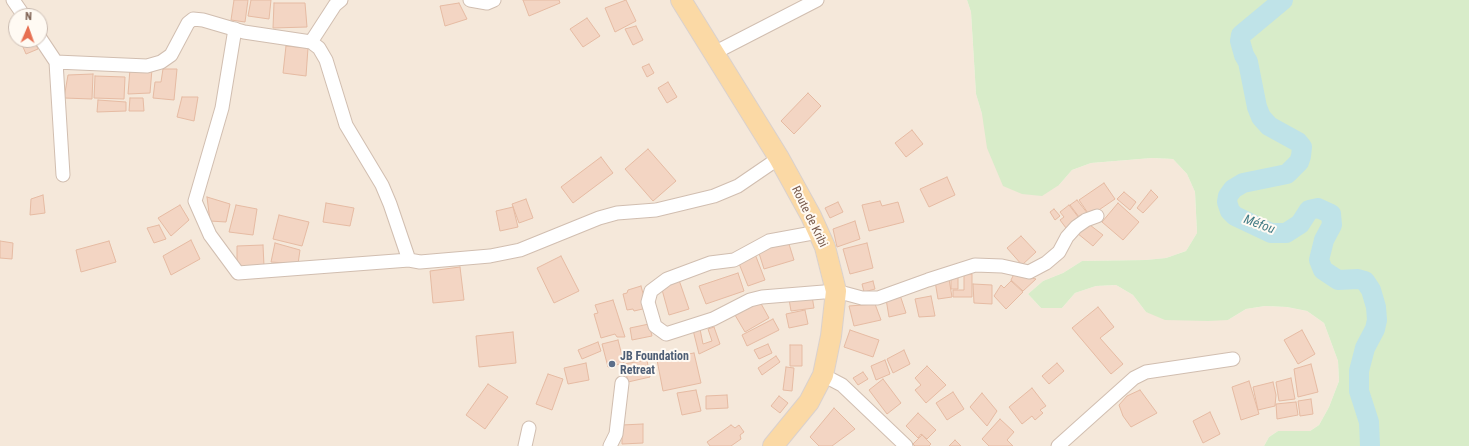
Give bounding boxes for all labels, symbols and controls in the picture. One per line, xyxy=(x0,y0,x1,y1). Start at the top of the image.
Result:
north arrow xyxy=(8,8,48,48)
text: N xyxy=(25,10,32,23)
street label: Route de Kribi xyxy=(788,184,830,250)
water label: Méfou xyxy=(1241,212,1277,238)
place label: JB Foundation Retreat xyxy=(620,350,689,378)
marker: JB Foundation Retreat xyxy=(607,359,617,369)

